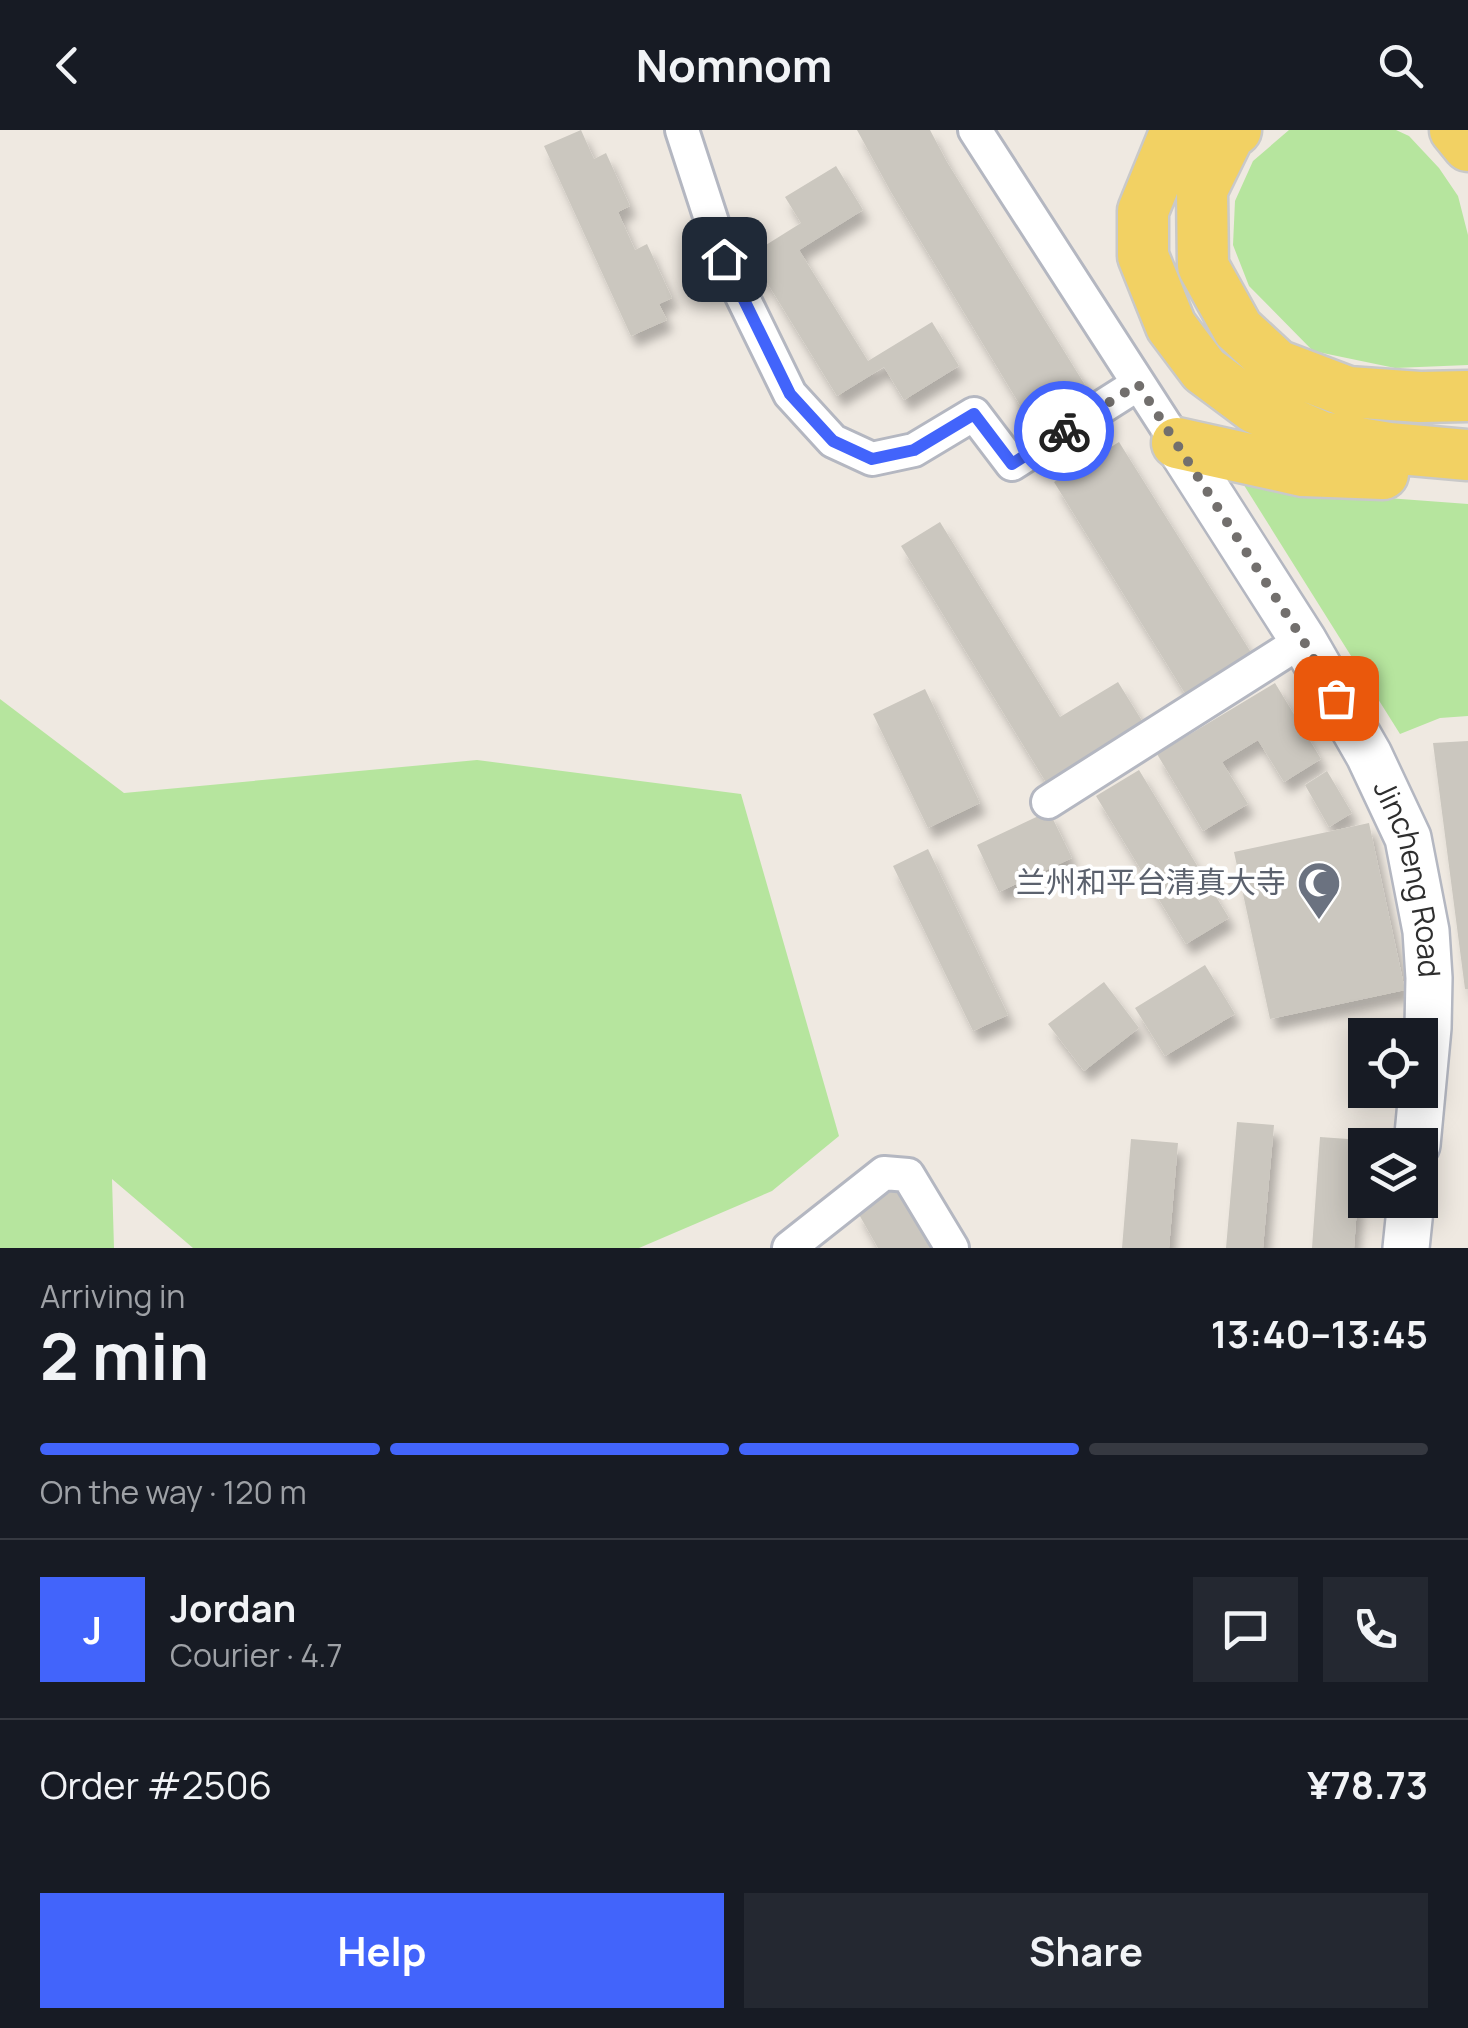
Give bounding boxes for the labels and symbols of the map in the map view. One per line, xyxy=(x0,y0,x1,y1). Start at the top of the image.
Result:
pin xyxy=(682,217,767,302)
courier xyxy=(1014,381,1114,481)
pin xyxy=(1294,656,1379,741)
street label: Jincheng Road xyxy=(1365,773,1451,979)
mosque icon: 兰州和平台清真大寺 xyxy=(1296,860,1342,921)
place label: 兰州和平台清真大寺 xyxy=(1016,861,1286,902)

